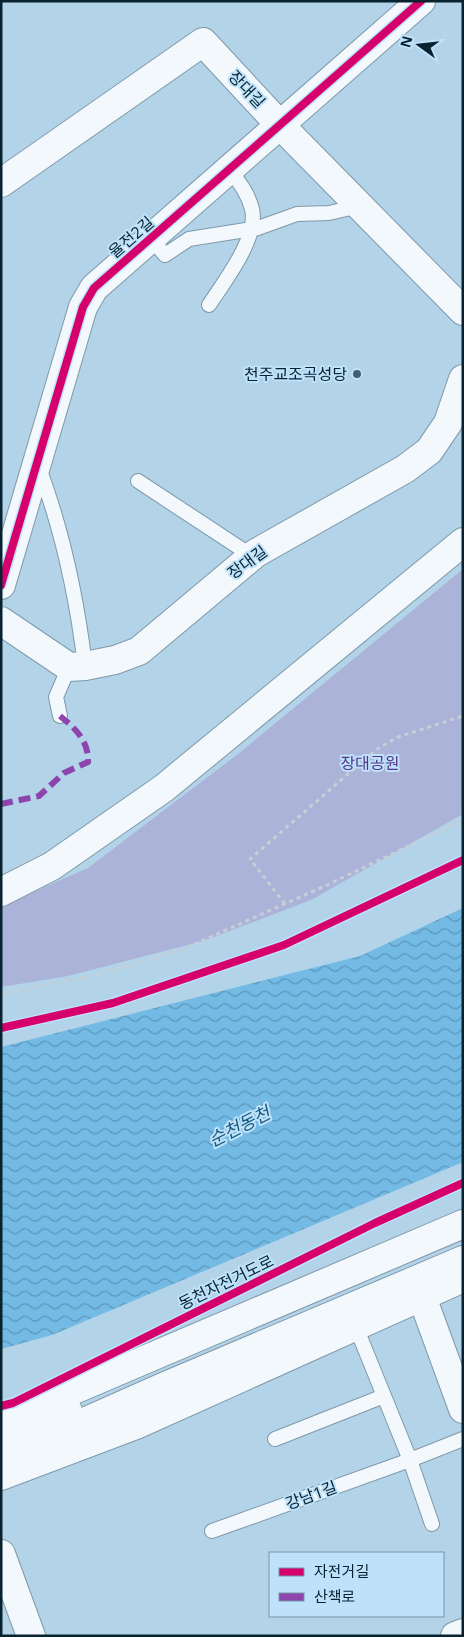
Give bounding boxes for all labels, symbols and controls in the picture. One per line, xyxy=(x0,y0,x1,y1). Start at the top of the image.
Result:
north arrow xyxy=(394,20,444,70)
text: N xyxy=(395,34,417,49)
street label: 장대길 xyxy=(224,65,270,113)
street label: 율전2길 xyxy=(104,211,158,263)
place label: 천주교조곡성당 xyxy=(244,363,347,385)
marker: 천주교조곡성당 xyxy=(351,368,363,380)
street label: 장대길 xyxy=(223,540,271,584)
park label: 장대공원 xyxy=(341,752,399,774)
water label: 순천동천 xyxy=(204,1099,276,1152)
street label: 동천자전거도로 xyxy=(175,1249,277,1314)
street label: 강남1길 xyxy=(282,1476,340,1514)
legend xyxy=(269,1552,444,1617)
text: 자전거길 xyxy=(314,1561,369,1581)
text: 산책로 xyxy=(314,1586,355,1606)

